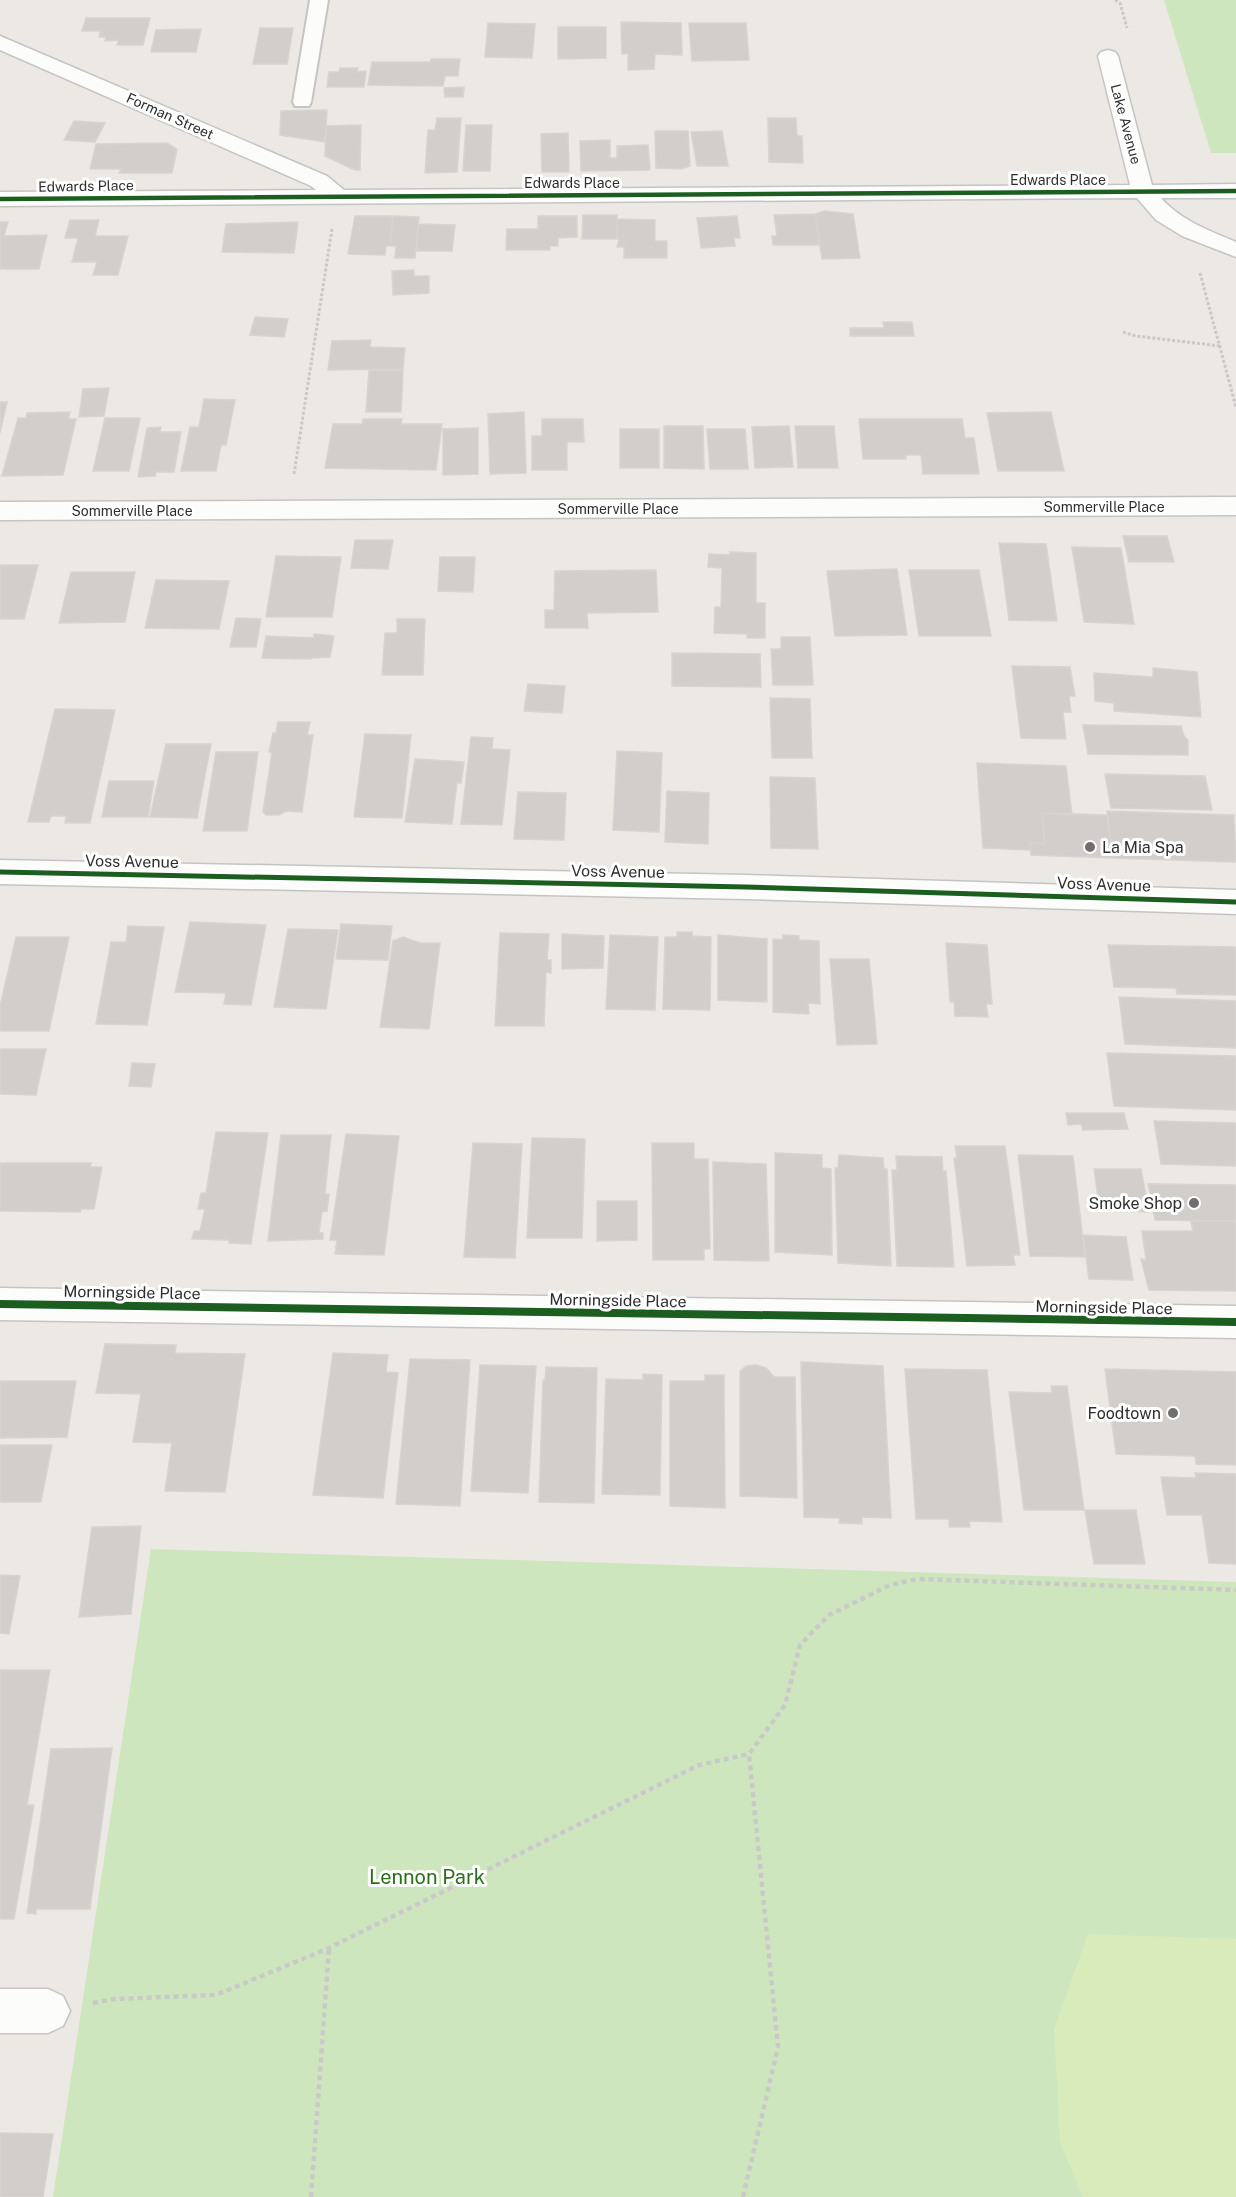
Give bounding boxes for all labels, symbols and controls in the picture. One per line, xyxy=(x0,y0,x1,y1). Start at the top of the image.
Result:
street label: Lake Avenue xyxy=(1108,82,1144,166)
street label: Forman Street xyxy=(124,90,216,142)
street label: Edwards Place xyxy=(1010,172,1106,188)
street label: Edwards Place xyxy=(524,175,620,191)
street label: Edwards Place xyxy=(38,177,134,195)
street label: Sommerville Place xyxy=(1043,499,1165,515)
street label: Sommerville Place xyxy=(557,501,679,517)
street label: Sommerville Place xyxy=(71,503,193,519)
place label: La Mia Spa xyxy=(1102,838,1184,857)
marker: La Mia Spa xyxy=(1083,840,1097,854)
street label: Voss Avenue xyxy=(85,851,179,872)
street label: Voss Avenue xyxy=(571,861,665,882)
street label: Voss Avenue xyxy=(1057,873,1151,896)
place label: Smoke Shop xyxy=(1088,1194,1182,1213)
marker: Smoke Shop xyxy=(1187,1196,1201,1210)
street label: Morningside Place xyxy=(63,1282,201,1303)
street label: Morningside Place xyxy=(549,1290,687,1311)
street label: Morningside Place xyxy=(1035,1297,1173,1318)
place label: Foodtown xyxy=(1087,1404,1161,1423)
marker: Foodtown xyxy=(1166,1406,1180,1420)
park label: Lennon Park xyxy=(369,1865,485,1889)

